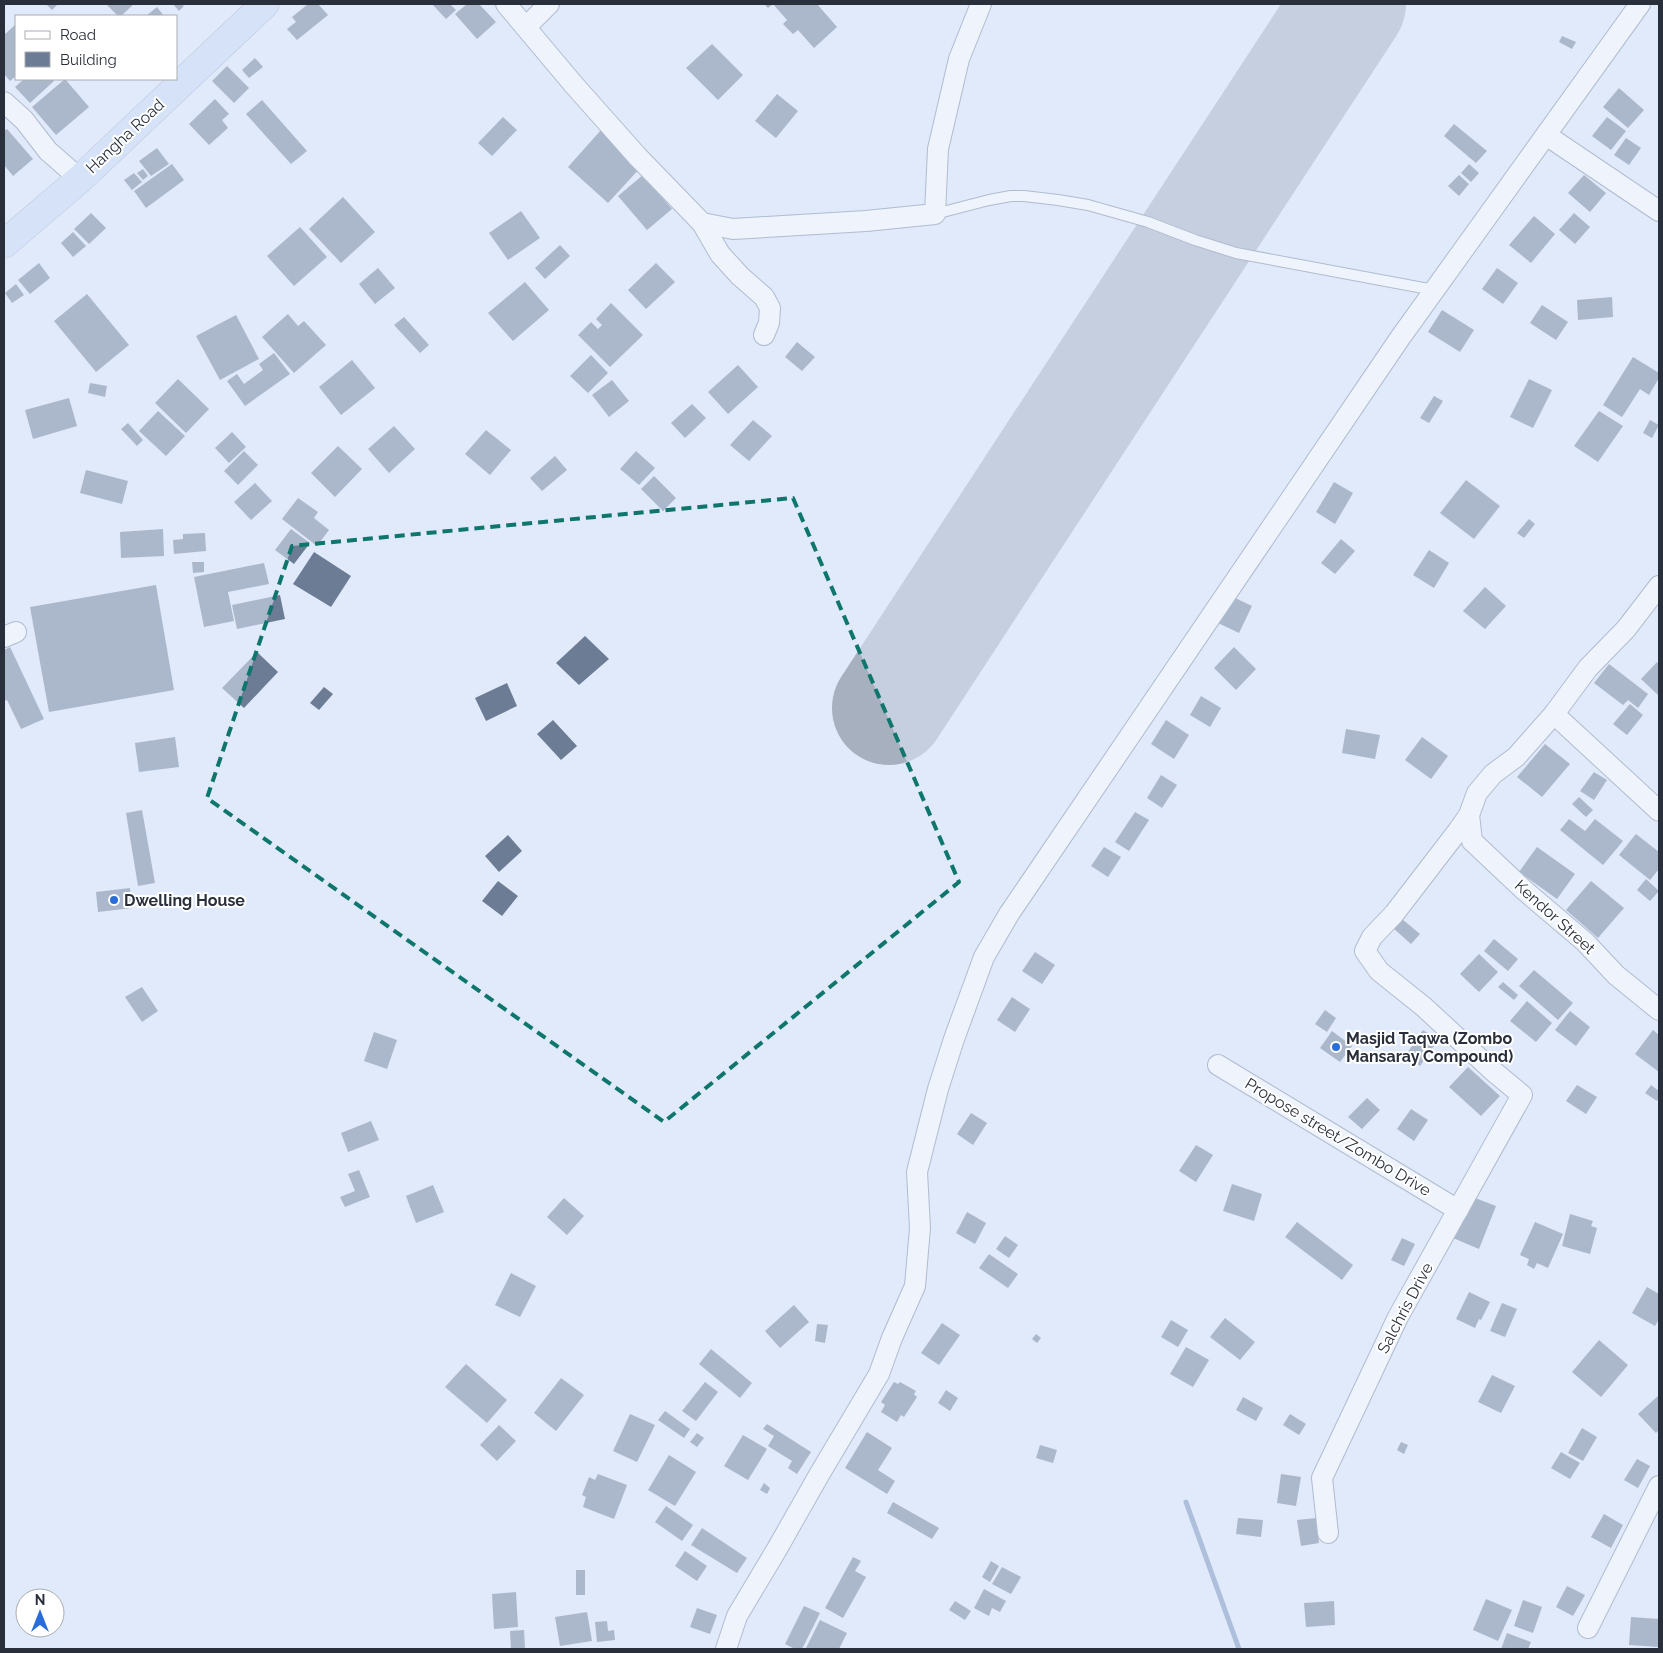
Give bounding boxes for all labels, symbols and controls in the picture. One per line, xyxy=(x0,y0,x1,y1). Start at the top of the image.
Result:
legend xyxy=(15,15,178,80)
text: Road xyxy=(60,26,96,44)
text: Building xyxy=(60,51,117,69)
street label: Hangha Road xyxy=(82,95,168,177)
street label: Kendor Street xyxy=(1511,876,1600,959)
place label: Dwelling House xyxy=(124,891,245,910)
marker: Dwelling House xyxy=(108,894,120,906)
place label: Masjid Taqwa (Zombo Mansaray Compound) xyxy=(1346,1029,1513,1066)
marker: Masjid Taqwa (Zombo Mansaray Compound) xyxy=(1330,1041,1342,1053)
street label: Propose street/Zombo Drive xyxy=(1242,1074,1434,1200)
street label: Salchris Drive xyxy=(1373,1259,1437,1357)
north arrow xyxy=(15,1588,65,1638)
text: N xyxy=(35,1592,45,1608)

